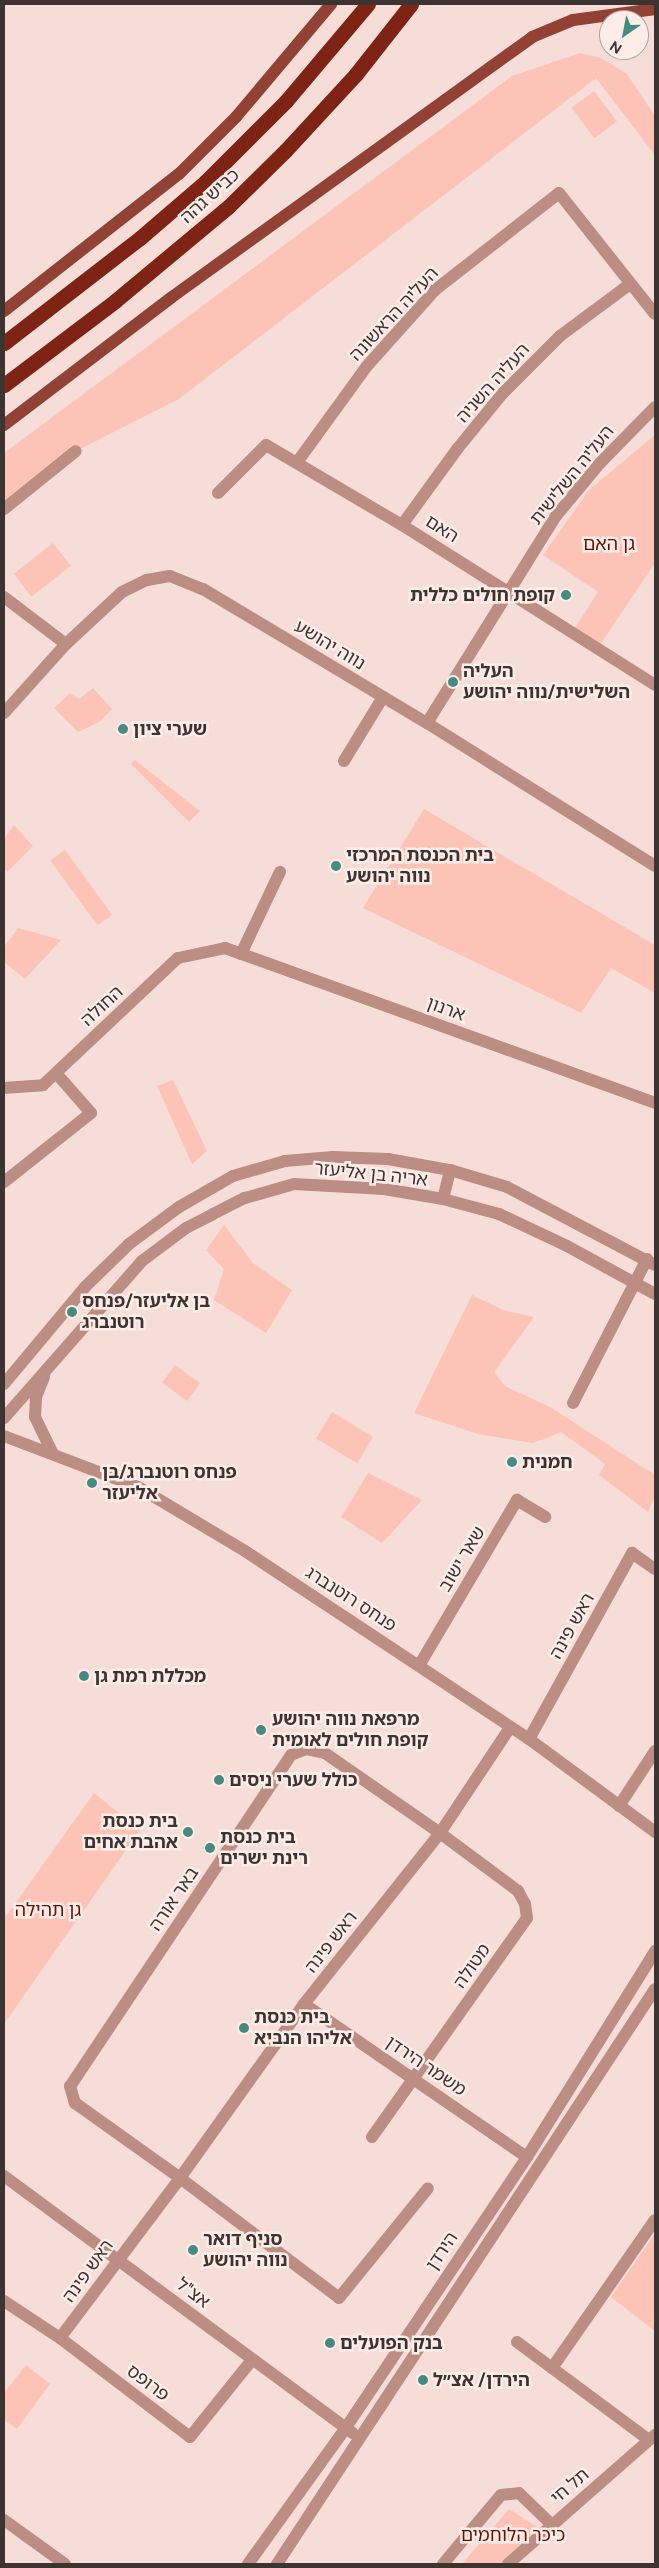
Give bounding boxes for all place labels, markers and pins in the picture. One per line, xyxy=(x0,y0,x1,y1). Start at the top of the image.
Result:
place label: קופת חולים כללית xyxy=(410,584,555,606)
marker: קופת חולים כללית xyxy=(559,588,573,602)
place label: העליה השלישית/נווה יהושע xyxy=(463,661,630,704)
marker: העליה השלישית/נווה יהושע xyxy=(447,676,459,688)
place label: שערי ציון xyxy=(133,718,207,740)
marker: שערי ציון xyxy=(117,723,129,735)
place label: בית הכנסת המרכזי נווה יהושע xyxy=(346,845,494,888)
marker: בית הכנסת המרכזי נווה יהושע xyxy=(330,860,342,872)
place label: בן אליעזר/פנחס רוטנברג xyxy=(82,1291,210,1334)
marker: בן אליעזר/פנחס רוטנברג xyxy=(66,1306,78,1318)
place label: חמנית xyxy=(522,1451,573,1473)
marker: חמנית xyxy=(506,1456,518,1468)
place label: פנחס רוטנברג/בן אליעזר xyxy=(102,1462,237,1505)
marker: פנחס רוטנברג/בן אליעזר xyxy=(86,1477,98,1489)
place label: מכללת רמת גן xyxy=(94,1665,206,1687)
marker: מכללת רמת גן xyxy=(78,1670,90,1682)
place label: מרפאת נווה יהושע קופת חולים לאומית xyxy=(272,1709,428,1752)
marker: מרפאת נווה יהושע קופת חולים לאומית xyxy=(254,1723,268,1737)
place label: כולל שערי ניסים xyxy=(229,1769,357,1791)
marker: כולל שערי ניסים xyxy=(213,1774,225,1786)
place label: בית כנסת אהבת אחים xyxy=(83,1811,178,1854)
marker: בית כנסת אהבת אחים xyxy=(182,1826,194,1838)
place label: בית כנסת רינת ישרים xyxy=(220,1827,308,1870)
marker: בית כנסת רינת ישרים xyxy=(204,1842,216,1854)
place label: בית כנסת אליהו הנביא xyxy=(254,2007,352,2050)
marker: בית כנסת אליהו הנביא xyxy=(238,2022,250,2034)
place label: סניף דואר נווה יהושע xyxy=(203,2229,288,2272)
marker: סניף דואר נווה יהושע xyxy=(187,2244,199,2256)
place label: בנק הפועלים xyxy=(340,2332,443,2354)
marker: בנק הפועלים xyxy=(324,2337,336,2349)
place label: הירדן/ אצ״ל xyxy=(433,2369,530,2391)
marker: הירדן/ אצ״ל xyxy=(417,2374,429,2386)

